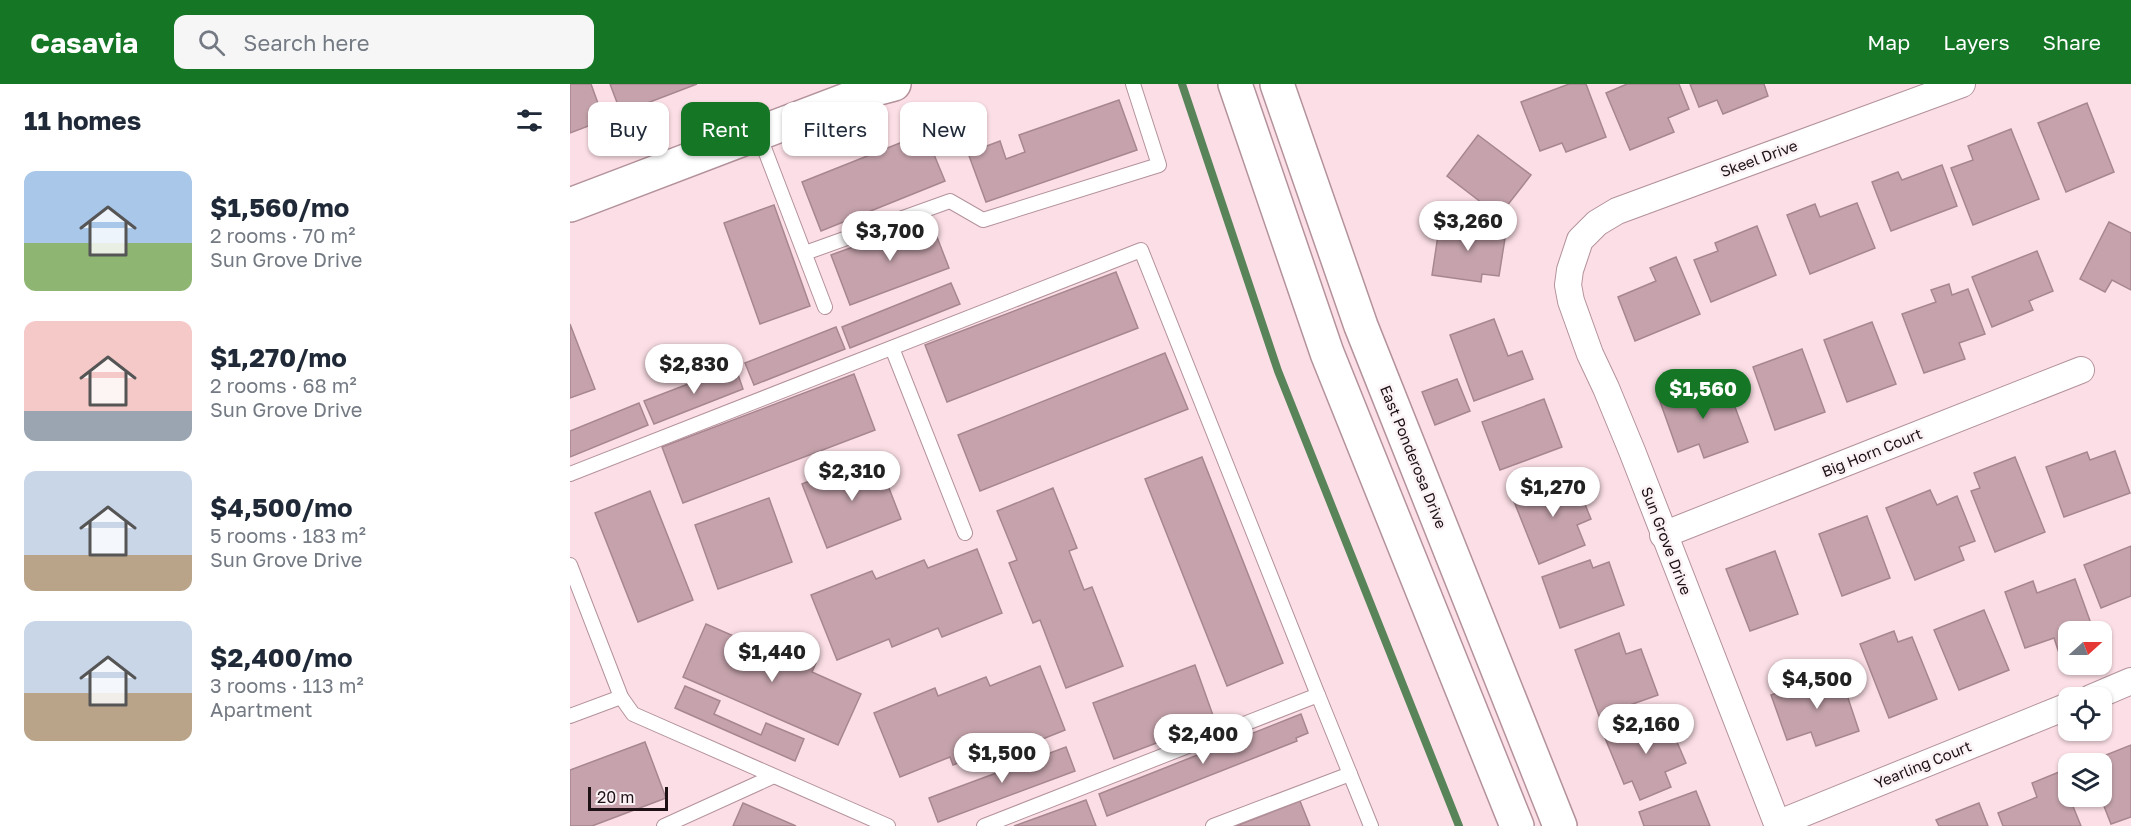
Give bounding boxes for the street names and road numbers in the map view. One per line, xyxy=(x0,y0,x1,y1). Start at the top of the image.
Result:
street label: Skeel Drive xyxy=(1718,136,1800,180)
street label: East Ponderosa Drive xyxy=(1377,382,1451,531)
street label: Big Horn Court xyxy=(1819,424,1924,480)
street label: Sun Grove Drive xyxy=(1638,484,1696,598)
street label: Yearling Court xyxy=(1872,736,1974,792)

